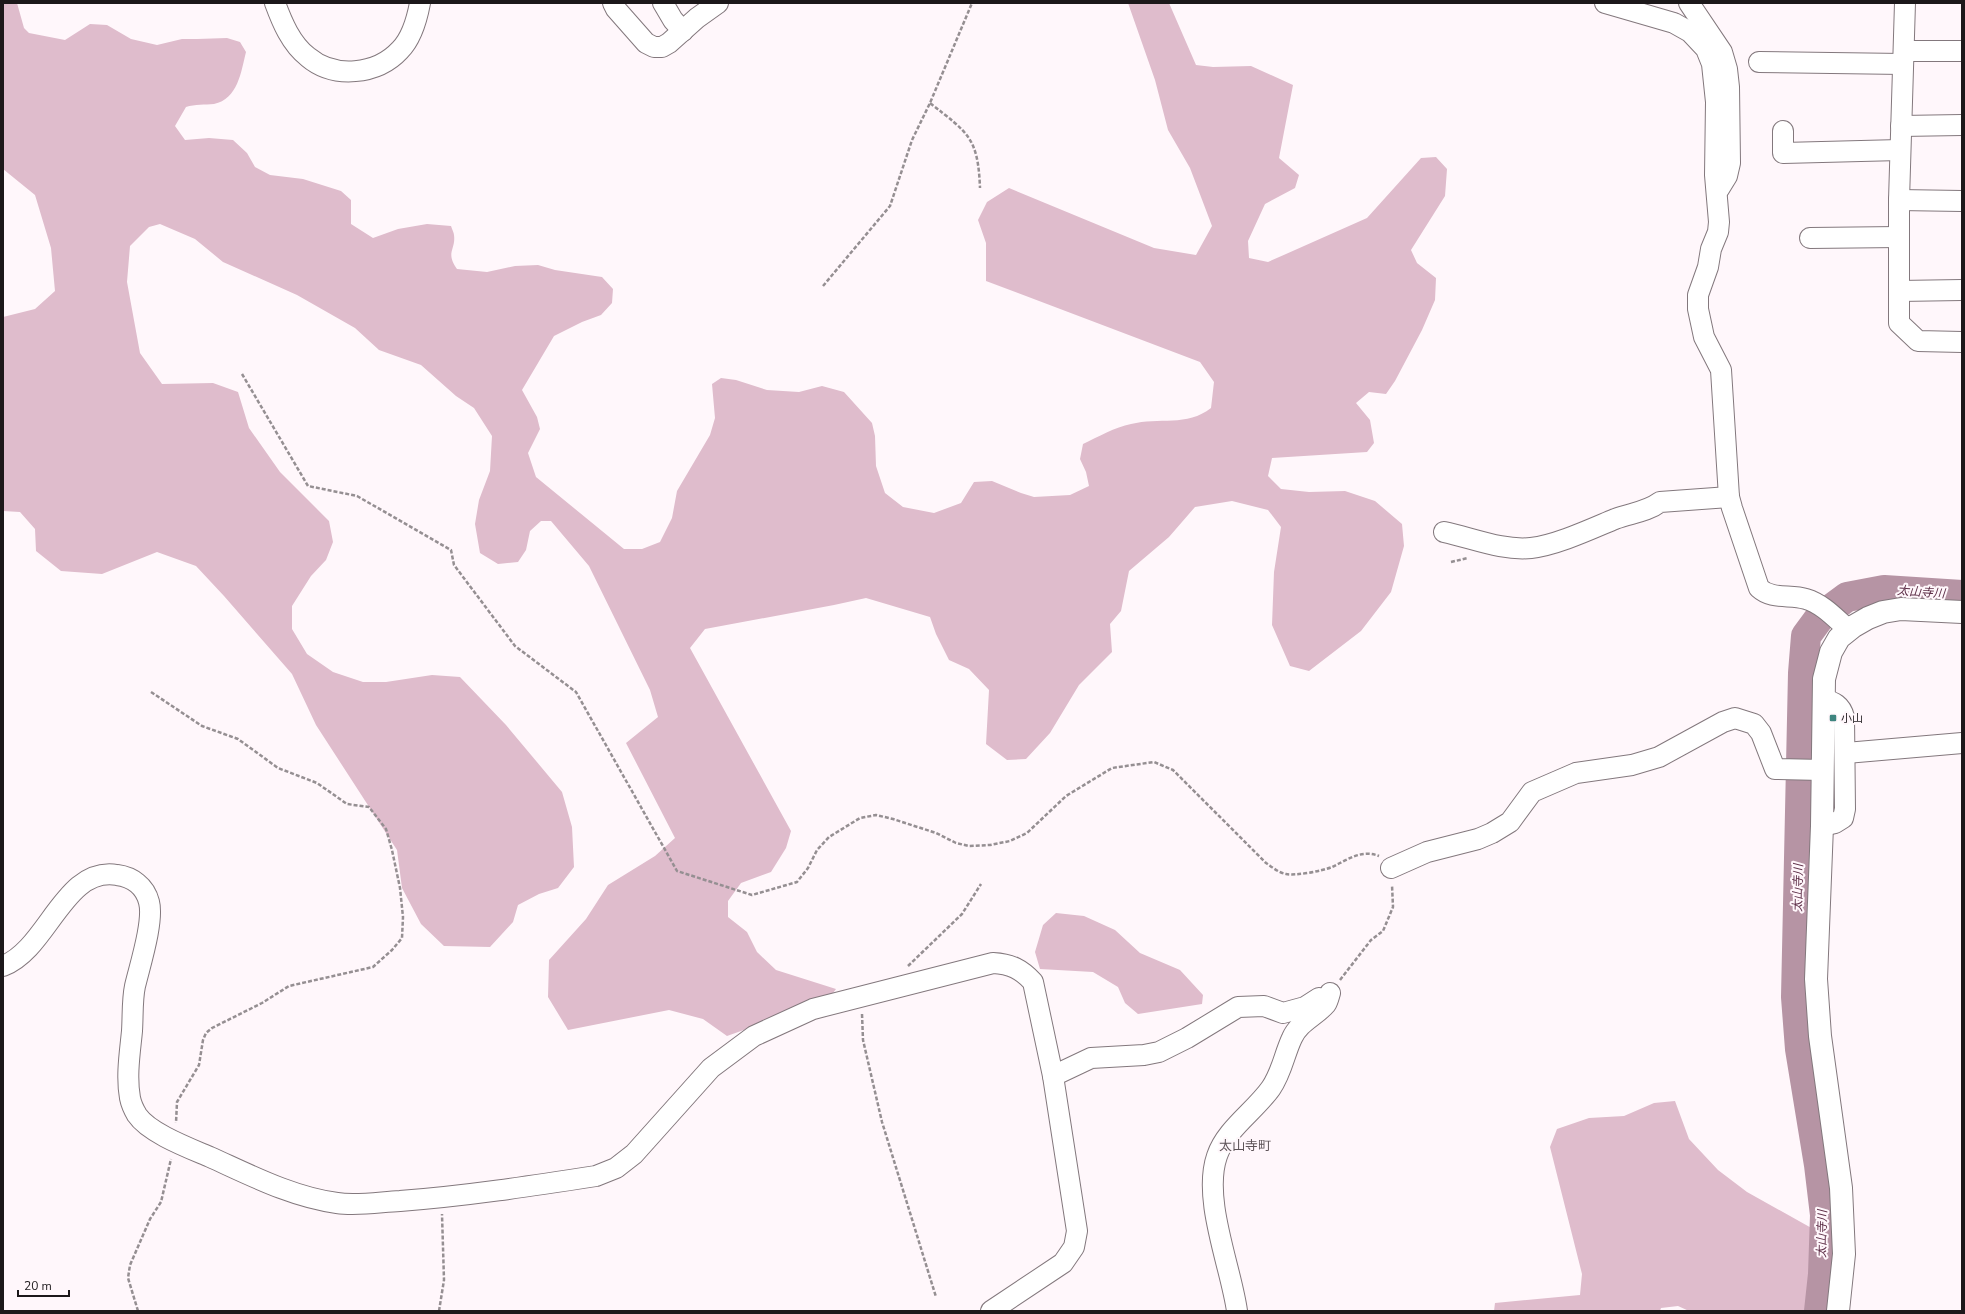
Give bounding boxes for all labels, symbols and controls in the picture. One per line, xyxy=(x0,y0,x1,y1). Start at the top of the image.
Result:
water label: 太山寺川 xyxy=(1896,582,1947,602)
place label: 小山 xyxy=(1841,711,1863,726)
marker: 小山 xyxy=(1828,713,1838,723)
water label: 太山寺川 xyxy=(1790,862,1806,912)
district label: 太山寺町 xyxy=(1219,1137,1271,1155)
water label: 太山寺川 xyxy=(1814,1208,1830,1258)
scale bar xyxy=(18,1272,69,1298)
text: 20 m xyxy=(24,1278,52,1294)

